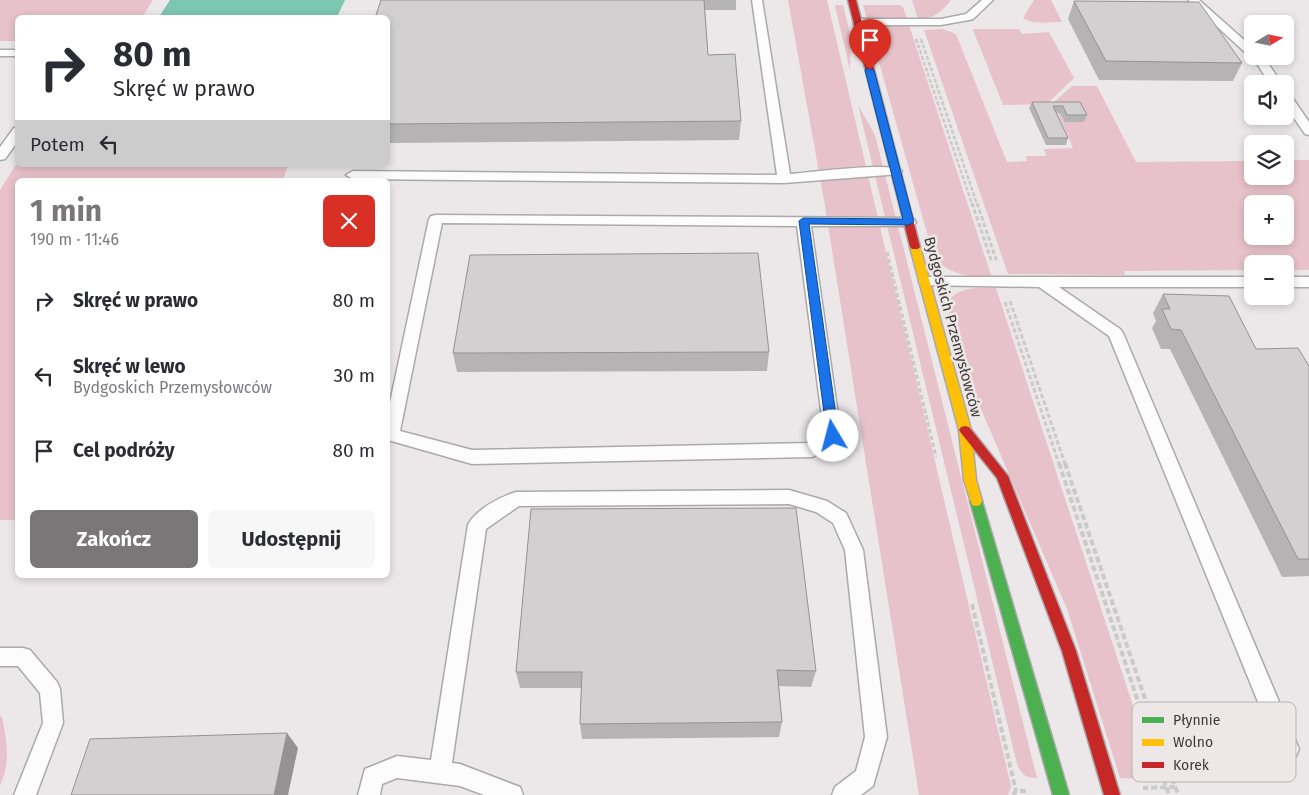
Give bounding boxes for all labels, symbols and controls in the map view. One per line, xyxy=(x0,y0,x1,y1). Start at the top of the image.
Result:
north arrow xyxy=(1244,15,1294,65)
map controls xyxy=(1244,15,1294,305)
pin xyxy=(849,19,891,70)
icon: arrive xyxy=(856,26,884,54)
text: 80 m xyxy=(113,33,192,75)
icon: right xyxy=(30,35,95,100)
text: Skręć w prawo xyxy=(113,75,255,102)
button: sound xyxy=(1244,75,1294,125)
icon: left xyxy=(95,130,123,158)
text: Potem xyxy=(30,133,85,156)
button: layers xyxy=(1244,135,1294,185)
text: 1 min xyxy=(30,193,102,229)
button: close xyxy=(323,195,375,247)
button: + xyxy=(1244,195,1294,245)
text: 190 m · 11:46 xyxy=(30,230,119,249)
street label: Bydgoskich Przemysłowców xyxy=(920,235,986,420)
button: − xyxy=(1244,255,1294,305)
icon: right xyxy=(30,287,58,315)
text: Skręć w prawo xyxy=(73,289,198,312)
text: 80 m xyxy=(333,289,375,312)
text: Skręć w lewo xyxy=(73,355,186,378)
icon: left xyxy=(30,362,58,390)
text: 30 m xyxy=(334,364,375,387)
text: Bydgoskich Przemysłowców xyxy=(73,378,272,397)
position arrow xyxy=(806,409,858,461)
icon: arrive xyxy=(30,437,58,465)
text: Cel podróży xyxy=(73,439,175,462)
text: 80 m xyxy=(333,439,375,462)
button: Zakończ xyxy=(30,510,198,568)
button: Udostępnij xyxy=(208,510,375,568)
legend xyxy=(1132,702,1296,782)
text: Płynnie xyxy=(1173,712,1220,729)
text: Wolno xyxy=(1173,734,1213,751)
text: Korek xyxy=(1173,757,1210,774)

